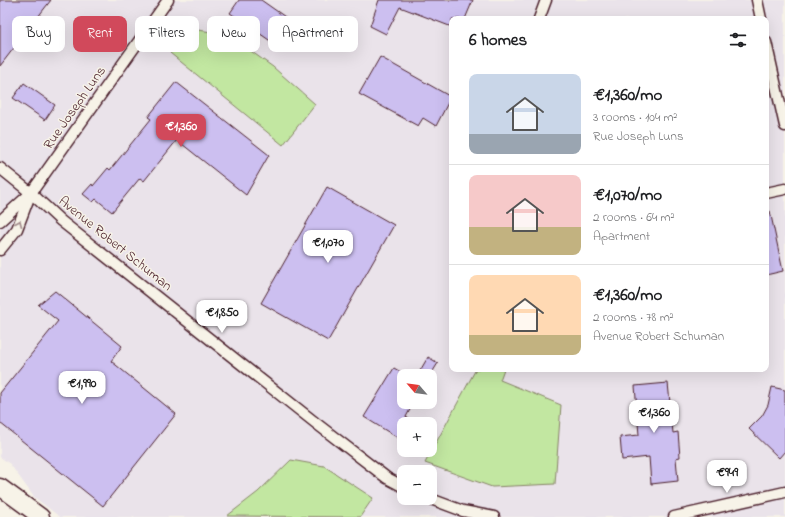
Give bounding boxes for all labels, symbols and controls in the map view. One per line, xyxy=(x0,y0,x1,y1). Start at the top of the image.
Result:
chip: Buy xyxy=(12,16,65,52)
chip: Rent xyxy=(73,16,127,52)
chip: Filters xyxy=(135,16,199,52)
chip: New xyxy=(207,16,260,52)
chip: Apartment xyxy=(268,16,358,52)
text: 6 homes xyxy=(469,28,527,53)
icon: filters xyxy=(727,29,749,51)
street label: Rue Joseph Luns xyxy=(38,62,112,154)
text: €1,360/mo xyxy=(593,83,662,108)
icon: home xyxy=(501,90,549,138)
text: 3 rooms · 104 m² xyxy=(593,108,677,127)
pin: €1,360 xyxy=(148,114,214,148)
text: €1,360 xyxy=(165,117,197,136)
text: Rue Joseph Luns xyxy=(593,127,684,146)
text: €1,070/mo xyxy=(593,183,662,208)
street label: Avenue Robert Schuman xyxy=(53,191,177,297)
icon: home xyxy=(501,191,549,239)
text: 2 rooms · 64 m² xyxy=(593,208,675,227)
one-way arrow xyxy=(14,220,22,228)
text: Apartment xyxy=(593,227,650,246)
pin: €1,070 xyxy=(295,230,361,264)
text: €1,070 xyxy=(312,233,344,252)
text: €1,360/mo xyxy=(593,283,662,308)
icon: home xyxy=(501,291,549,339)
pin: €1,850 xyxy=(189,300,255,334)
text: €1,850 xyxy=(205,303,239,322)
text: 2 rooms · 78 m² xyxy=(593,308,674,327)
text: Avenue Robert Schuman xyxy=(593,327,724,346)
north arrow xyxy=(397,369,437,409)
map controls xyxy=(397,369,437,505)
pin: €1,990 xyxy=(49,371,115,405)
text: €1,990 xyxy=(68,374,96,393)
pin: €1,360 xyxy=(621,400,687,434)
text: €1,360 xyxy=(638,403,670,422)
button: + xyxy=(397,417,437,457)
pin: €949 xyxy=(703,460,751,494)
text: €949 xyxy=(716,463,738,482)
button: − xyxy=(397,465,437,505)

